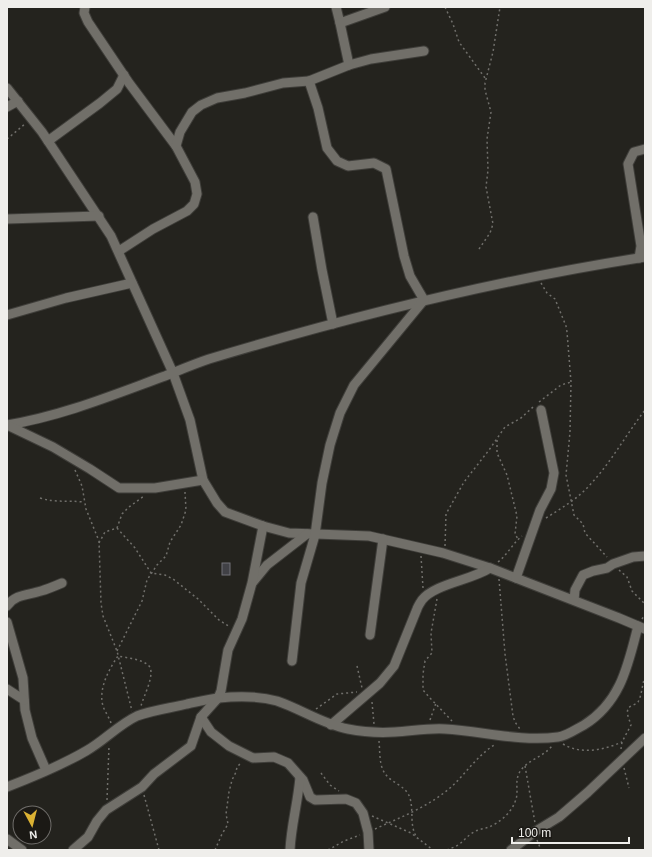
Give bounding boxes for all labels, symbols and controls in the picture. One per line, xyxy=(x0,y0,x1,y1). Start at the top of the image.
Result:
north arrow xyxy=(12,805,52,845)
scale bar xyxy=(512,819,629,845)
text: 100 m xyxy=(518,826,551,840)
text: N xyxy=(28,828,38,841)

